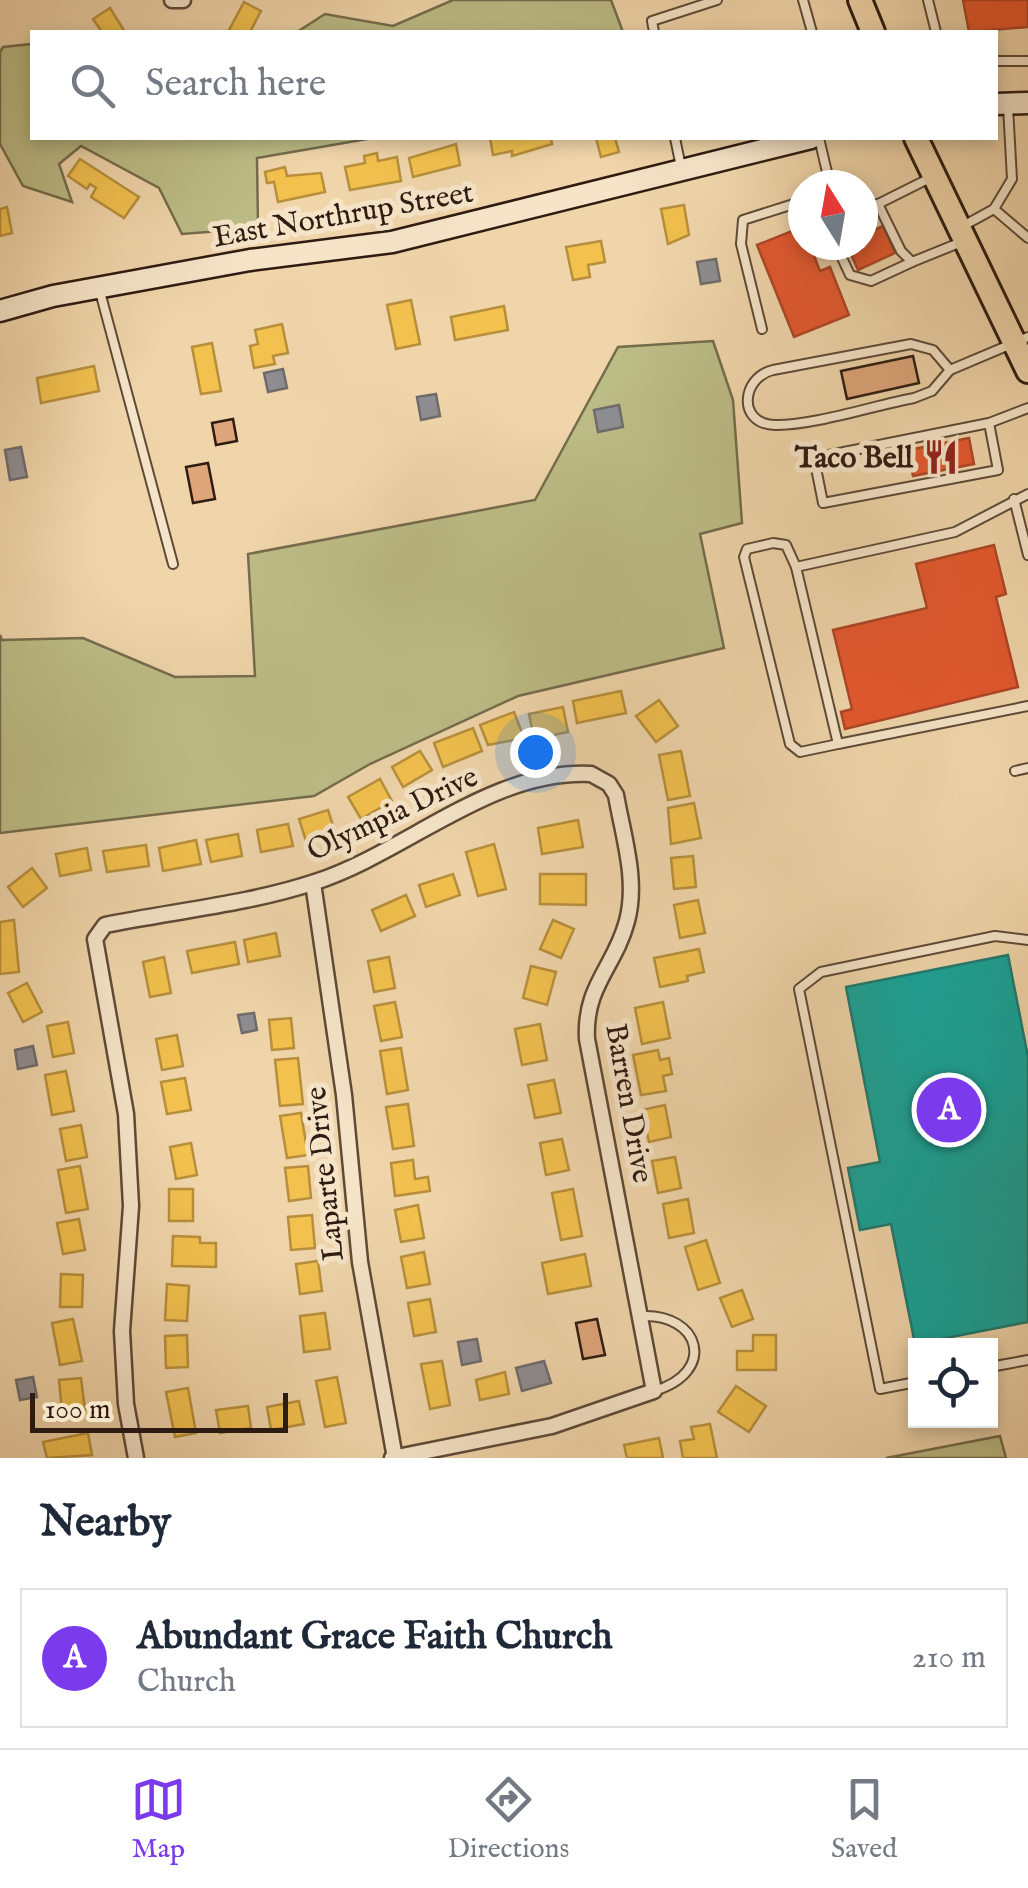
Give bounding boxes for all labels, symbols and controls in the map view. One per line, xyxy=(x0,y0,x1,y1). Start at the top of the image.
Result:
search box xyxy=(30,30,998,140)
icon: search xyxy=(65,58,120,113)
text: Search here xyxy=(145,61,326,109)
north arrow xyxy=(788,170,878,260)
street label: East Northrup Street xyxy=(210,174,476,258)
restaurant icon: Taco Bell xyxy=(922,438,960,476)
place label: Taco Bell xyxy=(794,440,914,478)
your location xyxy=(510,727,561,778)
street label: Olympia Drive xyxy=(301,759,484,871)
street label: Barren Drive xyxy=(595,1021,661,1186)
pin: A xyxy=(916,1072,982,1148)
street label: Laparte Drive xyxy=(298,1085,354,1263)
map controls xyxy=(908,1338,998,1428)
button: locate xyxy=(908,1338,998,1428)
scale bar xyxy=(30,1388,288,1432)
text: 100 m xyxy=(45,1393,111,1428)
text: Nearby xyxy=(40,1497,171,1550)
text: Abundant Grace Faith Church xyxy=(137,1614,612,1662)
text: A xyxy=(64,1638,85,1679)
text: 210 m xyxy=(912,1638,986,1679)
text: Church xyxy=(137,1662,236,1703)
tab: Map xyxy=(131,1772,186,1867)
tab: Directions xyxy=(447,1772,569,1867)
tab: Saved xyxy=(831,1772,897,1867)

